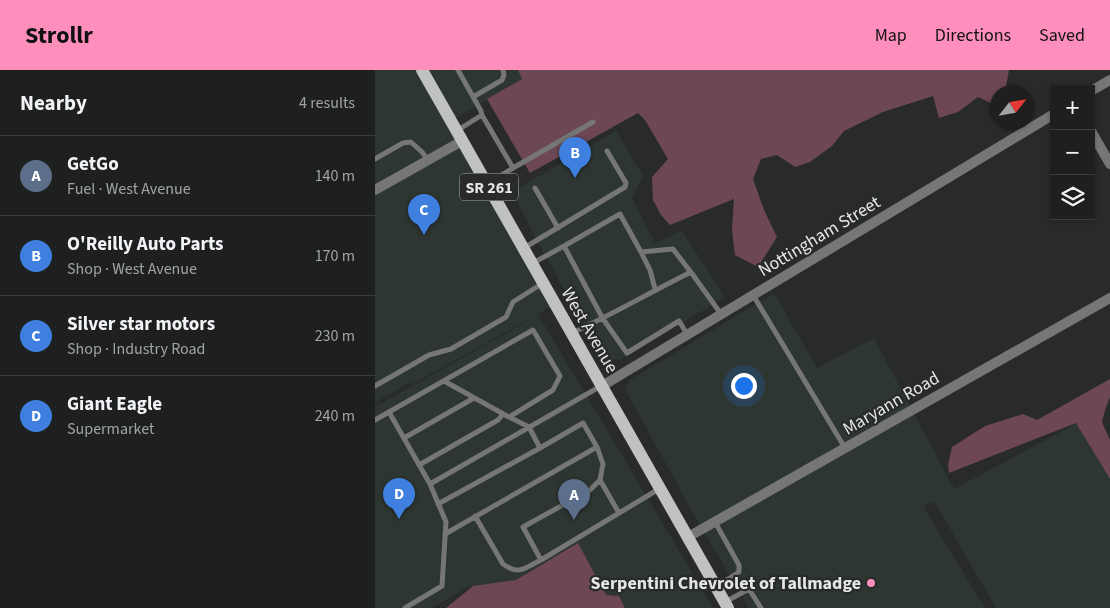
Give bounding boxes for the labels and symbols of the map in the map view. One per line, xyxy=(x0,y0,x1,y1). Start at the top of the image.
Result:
north arrow xyxy=(990,85,1035,130)
pin: B xyxy=(559,137,591,178)
road number: SR 261 xyxy=(460,174,518,200)
street label: Nottingham Street xyxy=(753,190,885,283)
pin: C xyxy=(408,194,440,235)
street label: West Avenue xyxy=(555,283,624,378)
street label: Maryann Road xyxy=(838,366,944,441)
your location xyxy=(731,373,757,399)
pin: D xyxy=(383,478,415,519)
pin: A xyxy=(558,479,590,520)
place label: Serpentini Chevrolet of Tallmadge xyxy=(591,571,861,596)
marker: Serpentini Chevrolet of Tallmadge xyxy=(865,577,877,589)

